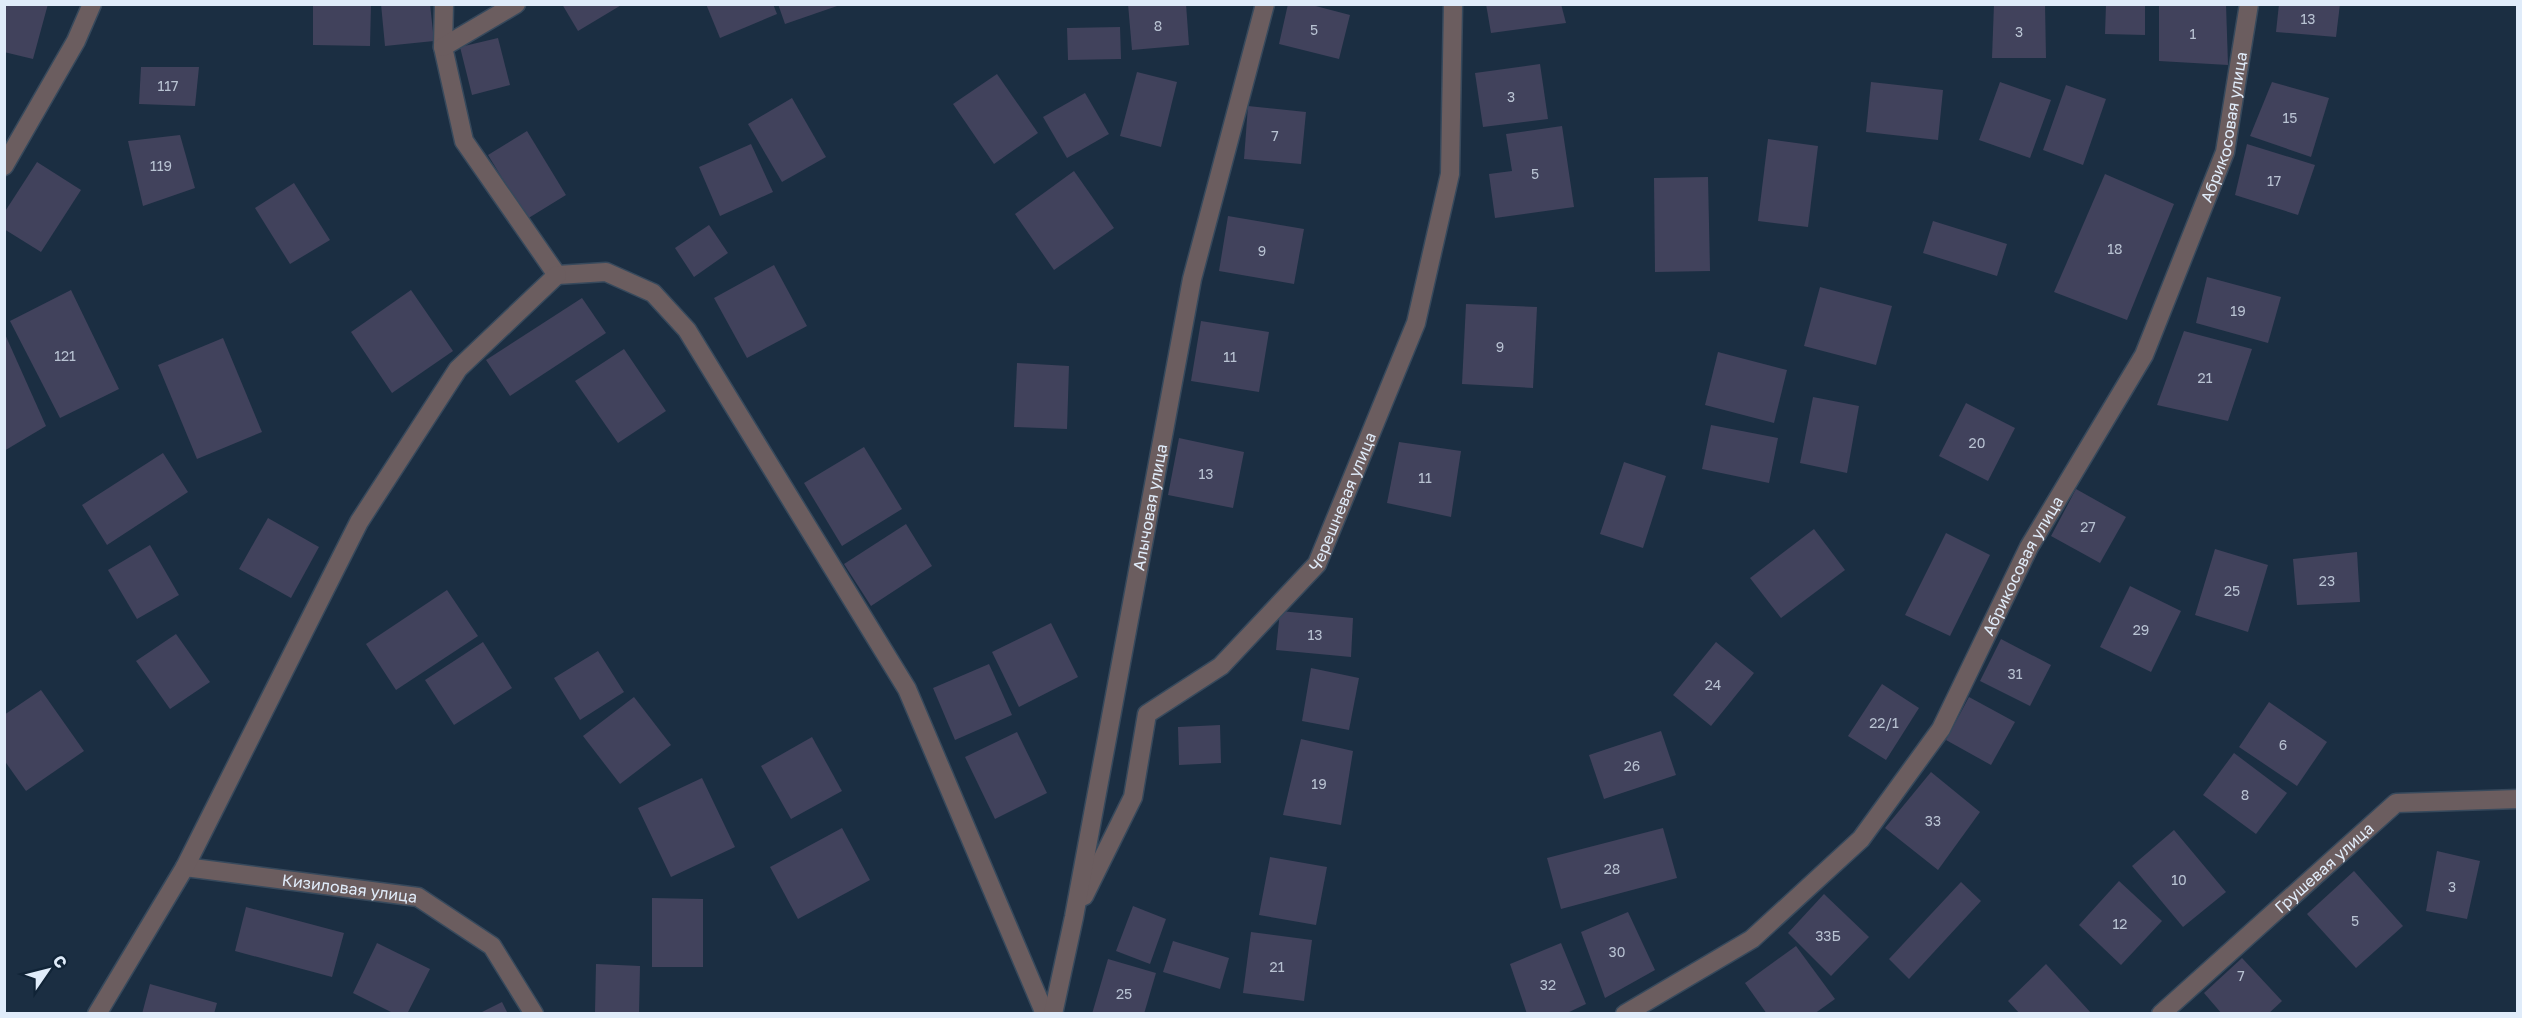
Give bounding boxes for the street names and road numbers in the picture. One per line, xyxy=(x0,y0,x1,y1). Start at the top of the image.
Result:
street label: Абрикосовая улица xyxy=(2196,50,2251,205)
street label: Черешневая улица xyxy=(1305,429,1380,576)
street label: Алычовая улица xyxy=(1128,442,1171,572)
street label: Абрикосовая улица xyxy=(1978,492,2067,639)
street label: Грушевая улица xyxy=(2270,818,2378,917)
street label: Кизиловая улица xyxy=(281,870,419,907)

